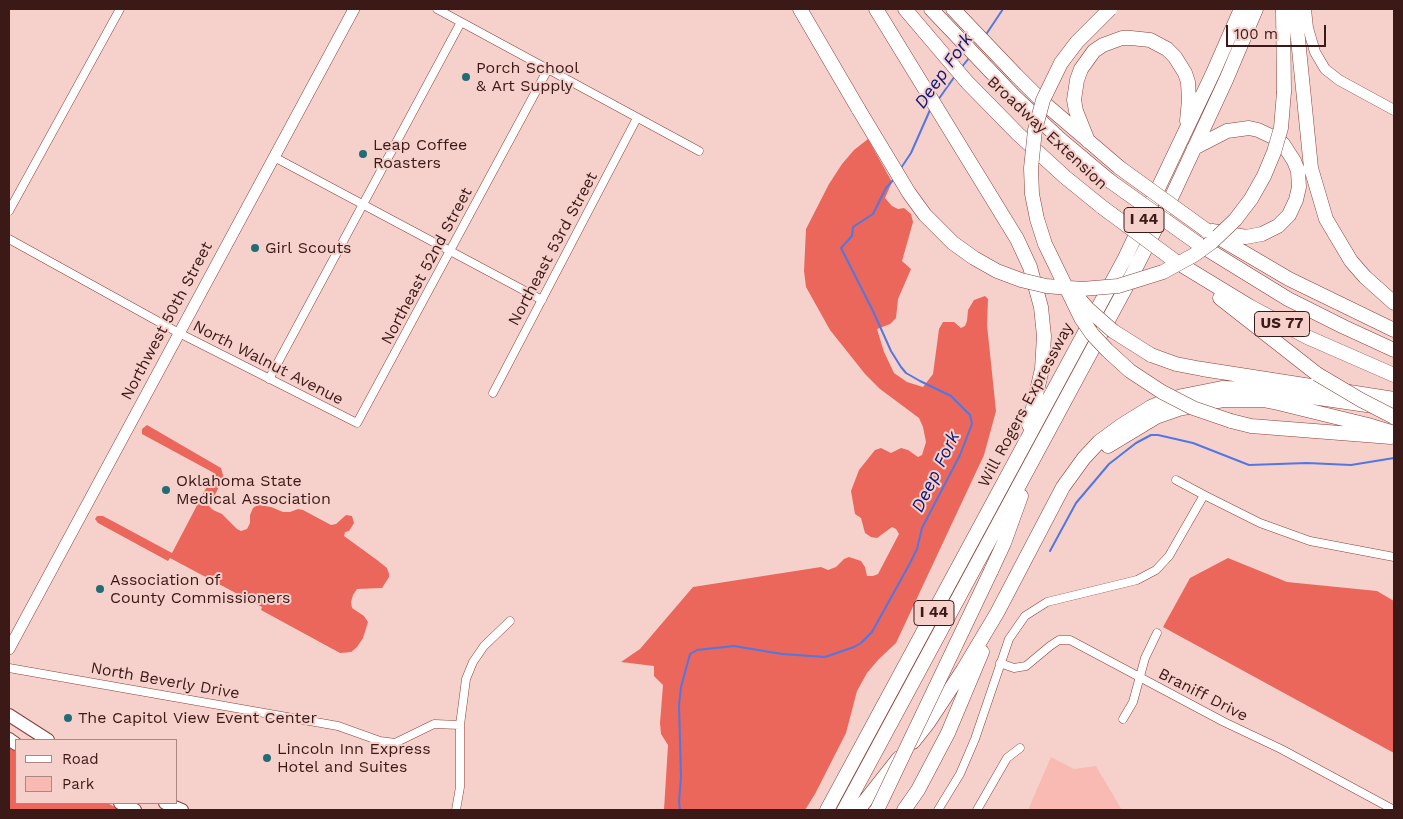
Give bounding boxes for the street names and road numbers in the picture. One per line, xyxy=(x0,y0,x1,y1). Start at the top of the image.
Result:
street label: Broadway Extension xyxy=(983,72,1111,194)
street label: Northeast 53rd Street xyxy=(504,169,602,329)
street label: Northeast 52nd Street xyxy=(377,184,477,348)
road number: I 44 xyxy=(1124,208,1164,232)
street label: Northwest 50th Street xyxy=(117,239,217,403)
road number: US 77 xyxy=(1254,312,1310,336)
street label: North Walnut Avenue xyxy=(189,317,347,409)
street label: Will Rogers Expressway xyxy=(974,320,1078,490)
road number: I 44 xyxy=(914,600,954,626)
street label: North Beverly Drive xyxy=(89,658,241,704)
street label: Braniff Drive xyxy=(1155,664,1251,726)

